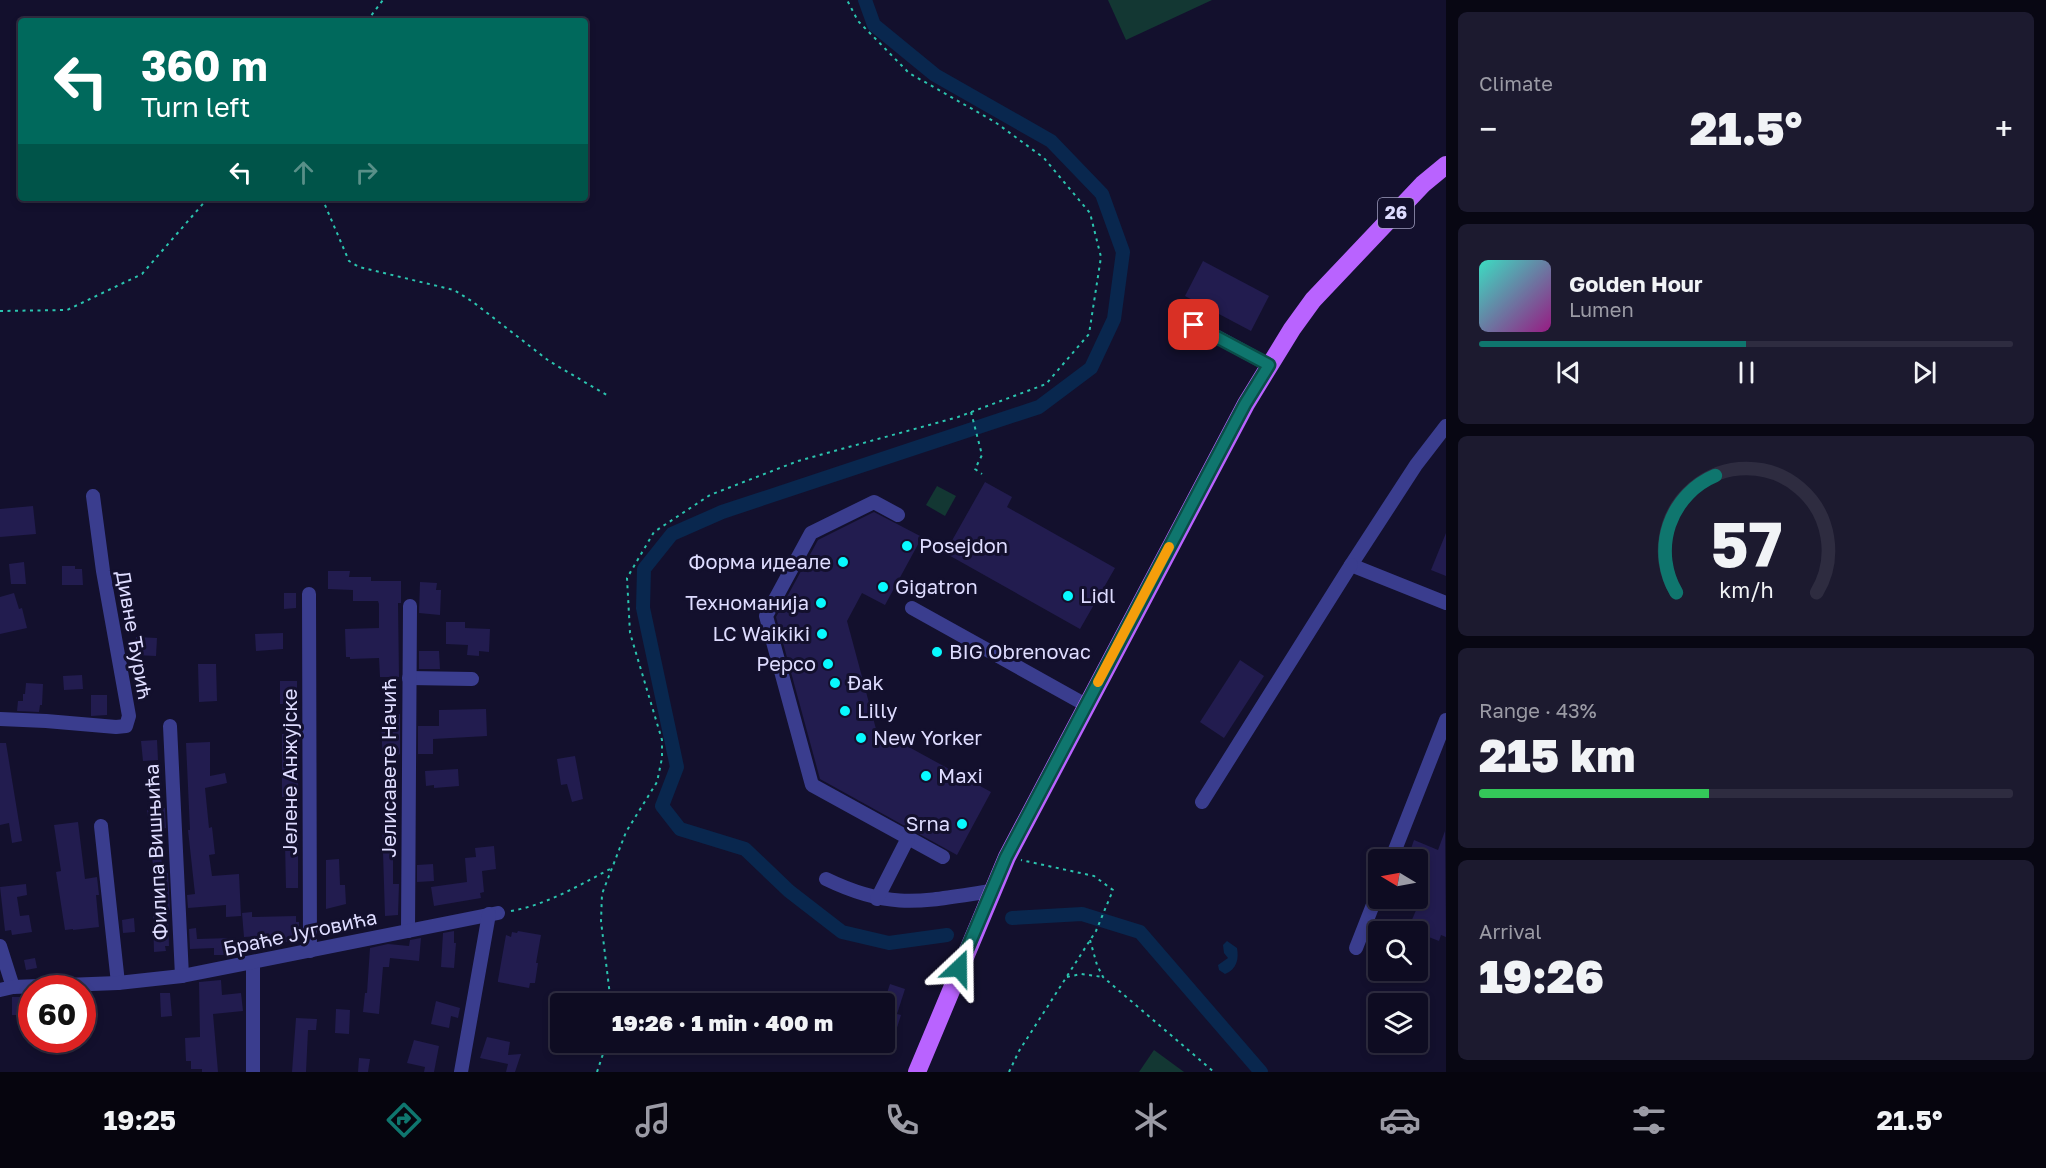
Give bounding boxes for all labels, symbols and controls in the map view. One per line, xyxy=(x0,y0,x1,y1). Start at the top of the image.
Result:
text: 360 m xyxy=(141,40,268,90)
icon: left xyxy=(42,42,120,120)
text: Climate xyxy=(1479,71,1553,95)
text: Turn left xyxy=(141,91,250,123)
text: 21.5° xyxy=(1690,101,1802,155)
text: − xyxy=(1479,109,1497,148)
text: + xyxy=(1995,109,2013,148)
icon: left xyxy=(224,156,257,189)
icon: ahead xyxy=(287,156,320,189)
icon: right xyxy=(350,156,383,189)
road number: 26 xyxy=(1378,198,1414,228)
text: Golden Hour xyxy=(1569,270,1703,297)
text: Lumen xyxy=(1569,297,1634,321)
pin xyxy=(1168,299,1219,350)
icon: arrive xyxy=(1177,308,1210,341)
icon: previous xyxy=(1552,356,1585,389)
icon: pause xyxy=(1730,356,1763,389)
icon: next xyxy=(1908,356,1941,389)
text: 57 xyxy=(1710,506,1782,581)
place label: Posejdon xyxy=(919,533,1008,557)
marker: Posejdon xyxy=(900,539,914,553)
place label: Форма идеале xyxy=(688,549,831,573)
marker: Форма идеале xyxy=(836,555,850,569)
street label: Дивне Ђурић xyxy=(112,568,158,701)
place label: Gigatron xyxy=(895,574,978,598)
text: km/h xyxy=(1719,577,1773,603)
marker: Gigatron xyxy=(876,580,890,594)
place label: Lidl xyxy=(1080,583,1115,607)
marker: Lidl xyxy=(1061,589,1075,603)
place label: Техноманија xyxy=(685,590,809,614)
marker: Техноманија xyxy=(814,596,828,610)
place label: LC Waikiki xyxy=(712,621,810,645)
marker: LC Waikiki xyxy=(815,627,829,641)
place label: BIG Obrenovac xyxy=(949,639,1091,663)
marker: BIG Obrenovac xyxy=(930,645,944,659)
place label: Pepco xyxy=(756,651,816,675)
marker: Pepco xyxy=(821,657,835,671)
place label: Đak xyxy=(847,670,884,694)
marker: Đak xyxy=(828,676,842,690)
street label: Јелисавете Начић xyxy=(376,678,400,858)
street label: Јелене Анжујске xyxy=(277,689,301,855)
place label: Lilly xyxy=(857,698,897,722)
text: Range · 43% xyxy=(1479,698,1597,722)
marker: Lilly xyxy=(838,704,852,718)
place label: New Yorker xyxy=(873,725,982,749)
text: 215 km xyxy=(1479,728,1635,782)
marker: New Yorker xyxy=(854,731,868,745)
street label: Филипа Вишњића xyxy=(138,763,172,941)
place label: Maxi xyxy=(938,763,983,787)
marker: Maxi xyxy=(919,769,933,783)
place label: Srna xyxy=(906,811,950,835)
marker: Srna xyxy=(955,817,969,831)
north arrow xyxy=(1368,849,1428,909)
map controls xyxy=(1368,849,1428,1053)
street label: Браће Југовића xyxy=(221,904,379,960)
text: Arrival xyxy=(1479,919,1542,943)
button: search xyxy=(1368,921,1428,981)
position arrow xyxy=(927,936,991,1000)
text: 19:26 xyxy=(1479,949,1604,1003)
speed limit sign: 60 xyxy=(18,975,96,1053)
button: layers xyxy=(1368,993,1428,1053)
text: 19:26 · 1 min · 400 m xyxy=(612,1009,833,1036)
icon: directions xyxy=(383,1099,425,1141)
icon: music xyxy=(632,1099,674,1141)
icon: phone xyxy=(881,1099,923,1141)
icon: climate xyxy=(1130,1099,1172,1141)
icon: car xyxy=(1379,1099,1421,1141)
icon: filters xyxy=(1628,1099,1670,1141)
text: 19:25 xyxy=(103,1104,176,1136)
text: 21.5° xyxy=(1876,1104,1942,1136)

